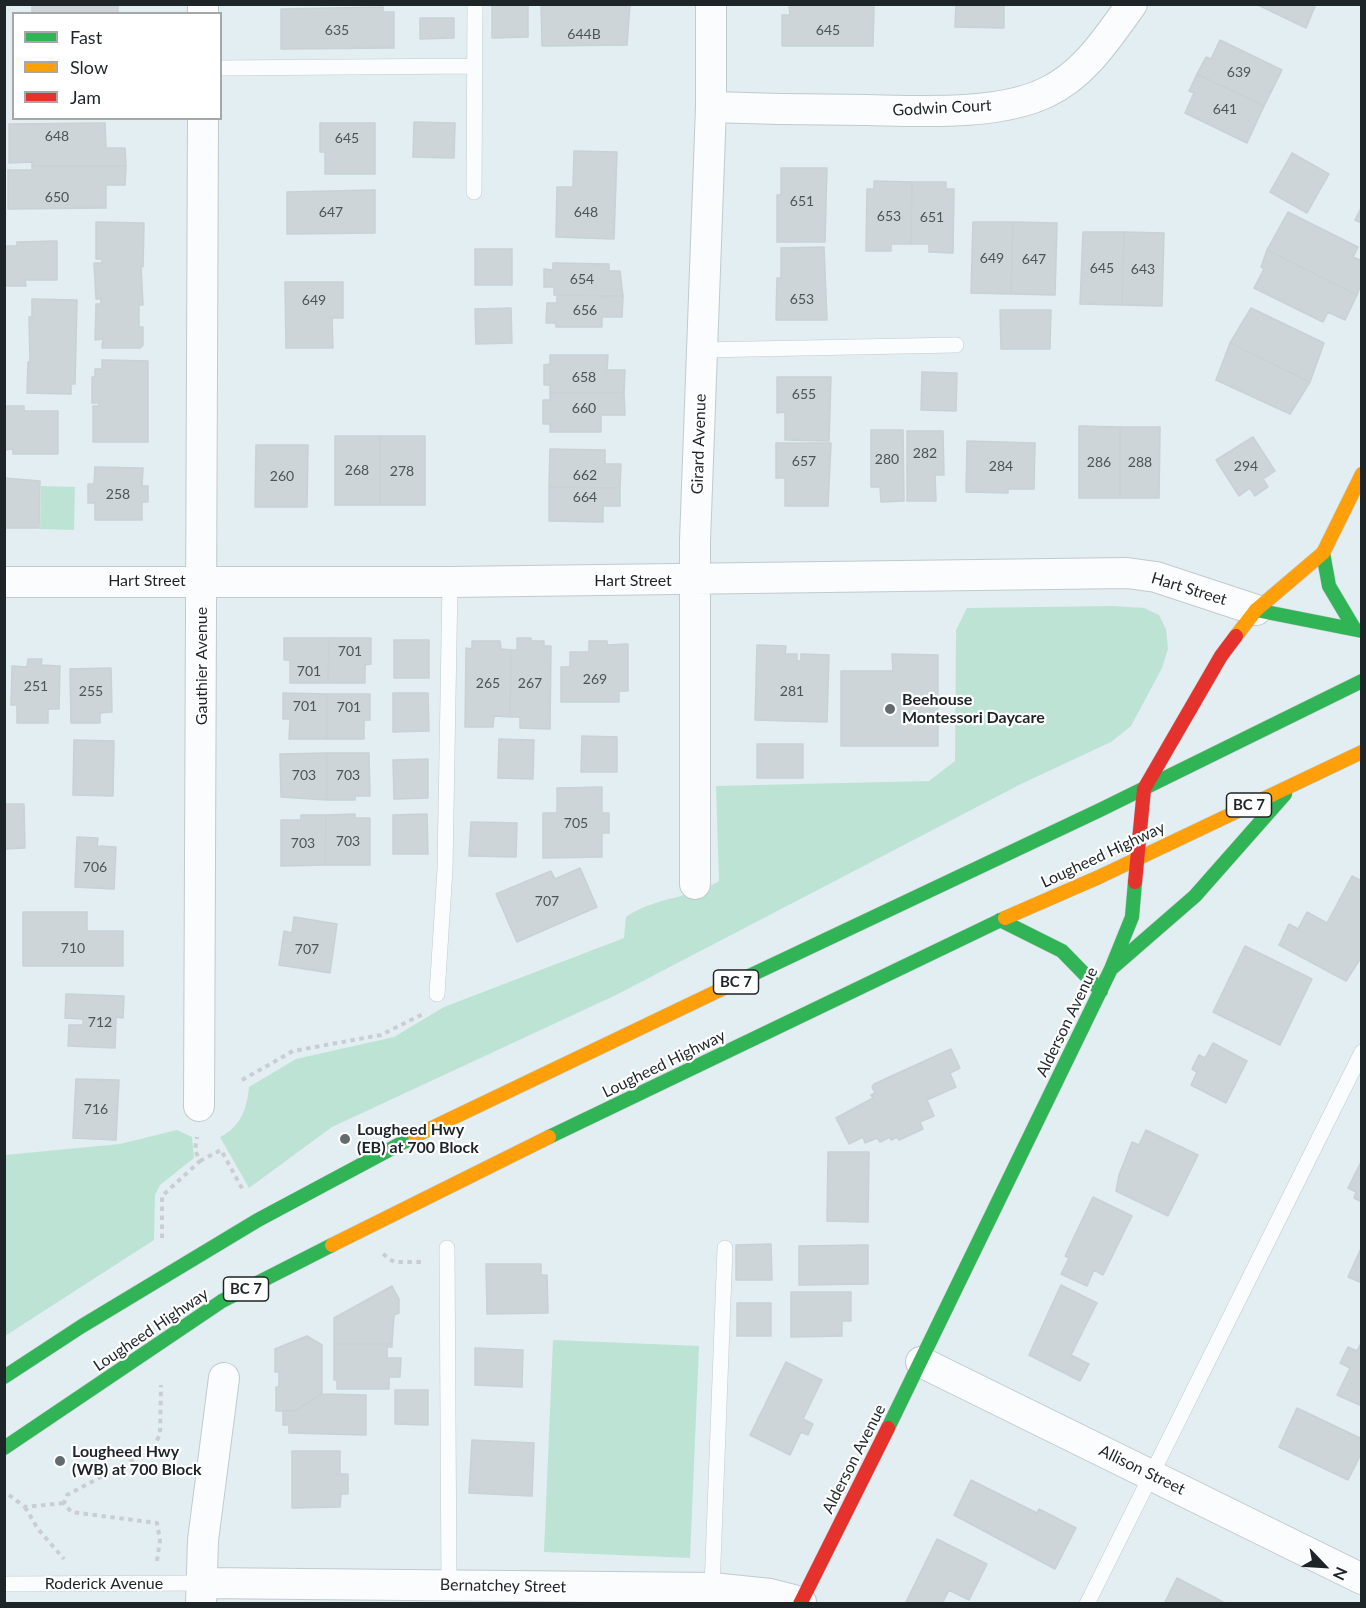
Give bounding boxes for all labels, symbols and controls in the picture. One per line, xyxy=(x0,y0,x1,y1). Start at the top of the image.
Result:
legend xyxy=(12,12,222,120)
house number: 635 xyxy=(325,22,349,38)
house number: 645 xyxy=(816,22,840,38)
text: Fast xyxy=(70,26,102,48)
house number: 644B xyxy=(567,26,601,42)
text: Slow xyxy=(70,56,108,78)
house number: 639 xyxy=(1227,64,1251,80)
text: Jam xyxy=(70,86,101,108)
street label: Godwin Court xyxy=(892,96,992,120)
house number: 641 xyxy=(1213,101,1237,117)
house number: 648 xyxy=(45,128,69,144)
house number: 645 xyxy=(335,130,359,146)
house number: 650 xyxy=(45,189,69,205)
house number: 651 xyxy=(790,193,814,209)
house number: 647 xyxy=(319,204,343,220)
house number: 648 xyxy=(574,204,598,220)
house number: 653 xyxy=(877,208,901,224)
house number: 651 xyxy=(920,209,944,225)
house number: 649 xyxy=(980,250,1004,266)
house number: 647 xyxy=(1022,251,1046,267)
house number: 645 xyxy=(1090,260,1114,276)
house number: 643 xyxy=(1131,261,1155,277)
house number: 654 xyxy=(570,271,594,287)
house number: 653 xyxy=(790,291,814,307)
house number: 649 xyxy=(302,292,326,308)
house number: 656 xyxy=(573,302,597,318)
house number: 658 xyxy=(572,369,596,385)
house number: 655 xyxy=(792,386,816,402)
street label: Girard Avenue xyxy=(688,393,710,495)
house number: 660 xyxy=(572,400,596,416)
house number: 282 xyxy=(913,445,937,461)
house number: 280 xyxy=(875,451,899,467)
house number: 657 xyxy=(792,453,816,469)
house number: 286 xyxy=(1087,454,1111,470)
house number: 288 xyxy=(1128,454,1152,470)
house number: 284 xyxy=(989,458,1013,474)
house number: 294 xyxy=(1234,458,1258,474)
house number: 268 xyxy=(345,462,369,478)
house number: 278 xyxy=(390,463,414,479)
house number: 662 xyxy=(573,467,597,483)
house number: 260 xyxy=(270,468,294,484)
house number: 258 xyxy=(106,486,130,502)
house number: 664 xyxy=(573,489,597,505)
street label: Hart Street xyxy=(1149,568,1229,610)
street label: Hart Street xyxy=(108,571,186,591)
street label: Hart Street xyxy=(594,571,672,591)
street label: Gauthier Avenue xyxy=(192,607,212,725)
house number: 701 xyxy=(338,643,362,659)
house number: 701 xyxy=(297,663,321,679)
house number: 269 xyxy=(583,671,607,687)
house number: 265 xyxy=(476,675,500,691)
house number: 267 xyxy=(518,675,542,691)
house number: 251 xyxy=(24,678,48,694)
house number: 255 xyxy=(79,683,103,699)
house number: 281 xyxy=(780,683,804,699)
place label: Beehouse Montessori Daycare xyxy=(902,690,1045,728)
house number: 701 xyxy=(293,698,317,714)
house number: 701 xyxy=(337,699,361,715)
marker: Beehouse Montessori Daycare xyxy=(883,702,897,716)
house number: 703 xyxy=(292,767,316,783)
house number: 703 xyxy=(336,767,360,783)
road number: BC 7 xyxy=(1226,793,1272,817)
house number: 705 xyxy=(564,815,588,831)
street label: Lougheed Highway xyxy=(1038,818,1168,892)
house number: 703 xyxy=(336,833,360,849)
house number: 703 xyxy=(291,835,315,851)
house number: 706 xyxy=(83,859,107,875)
house number: 707 xyxy=(535,893,559,909)
house number: 710 xyxy=(61,940,85,956)
house number: 707 xyxy=(295,941,319,957)
street label: Alderson Avenue xyxy=(1032,964,1102,1080)
road number: BC 7 xyxy=(714,970,758,994)
house number: 712 xyxy=(88,1014,112,1030)
street label: Lougheed Highway xyxy=(599,1026,729,1102)
house number: 716 xyxy=(84,1101,108,1117)
place label: Lougheed Hwy (EB) at 700 Block xyxy=(357,1120,479,1158)
marker: Lougheed Hwy (EB) at 700 Block xyxy=(338,1132,352,1146)
road number: BC 7 xyxy=(224,1277,268,1301)
street label: Lougheed Highway xyxy=(90,1284,212,1376)
street label: Alderson Avenue xyxy=(818,1401,890,1517)
street label: Allison Street xyxy=(1096,1441,1188,1499)
place label: Lougheed Hwy (WB) at 700 Block xyxy=(72,1442,201,1480)
marker: Lougheed Hwy (WB) at 700 Block xyxy=(53,1454,67,1468)
north arrow xyxy=(1294,1536,1354,1596)
text: N xyxy=(1330,1564,1352,1583)
street label: Roderick Avenue xyxy=(45,1574,163,1594)
street label: Bernatchey Street xyxy=(440,1575,566,1597)

